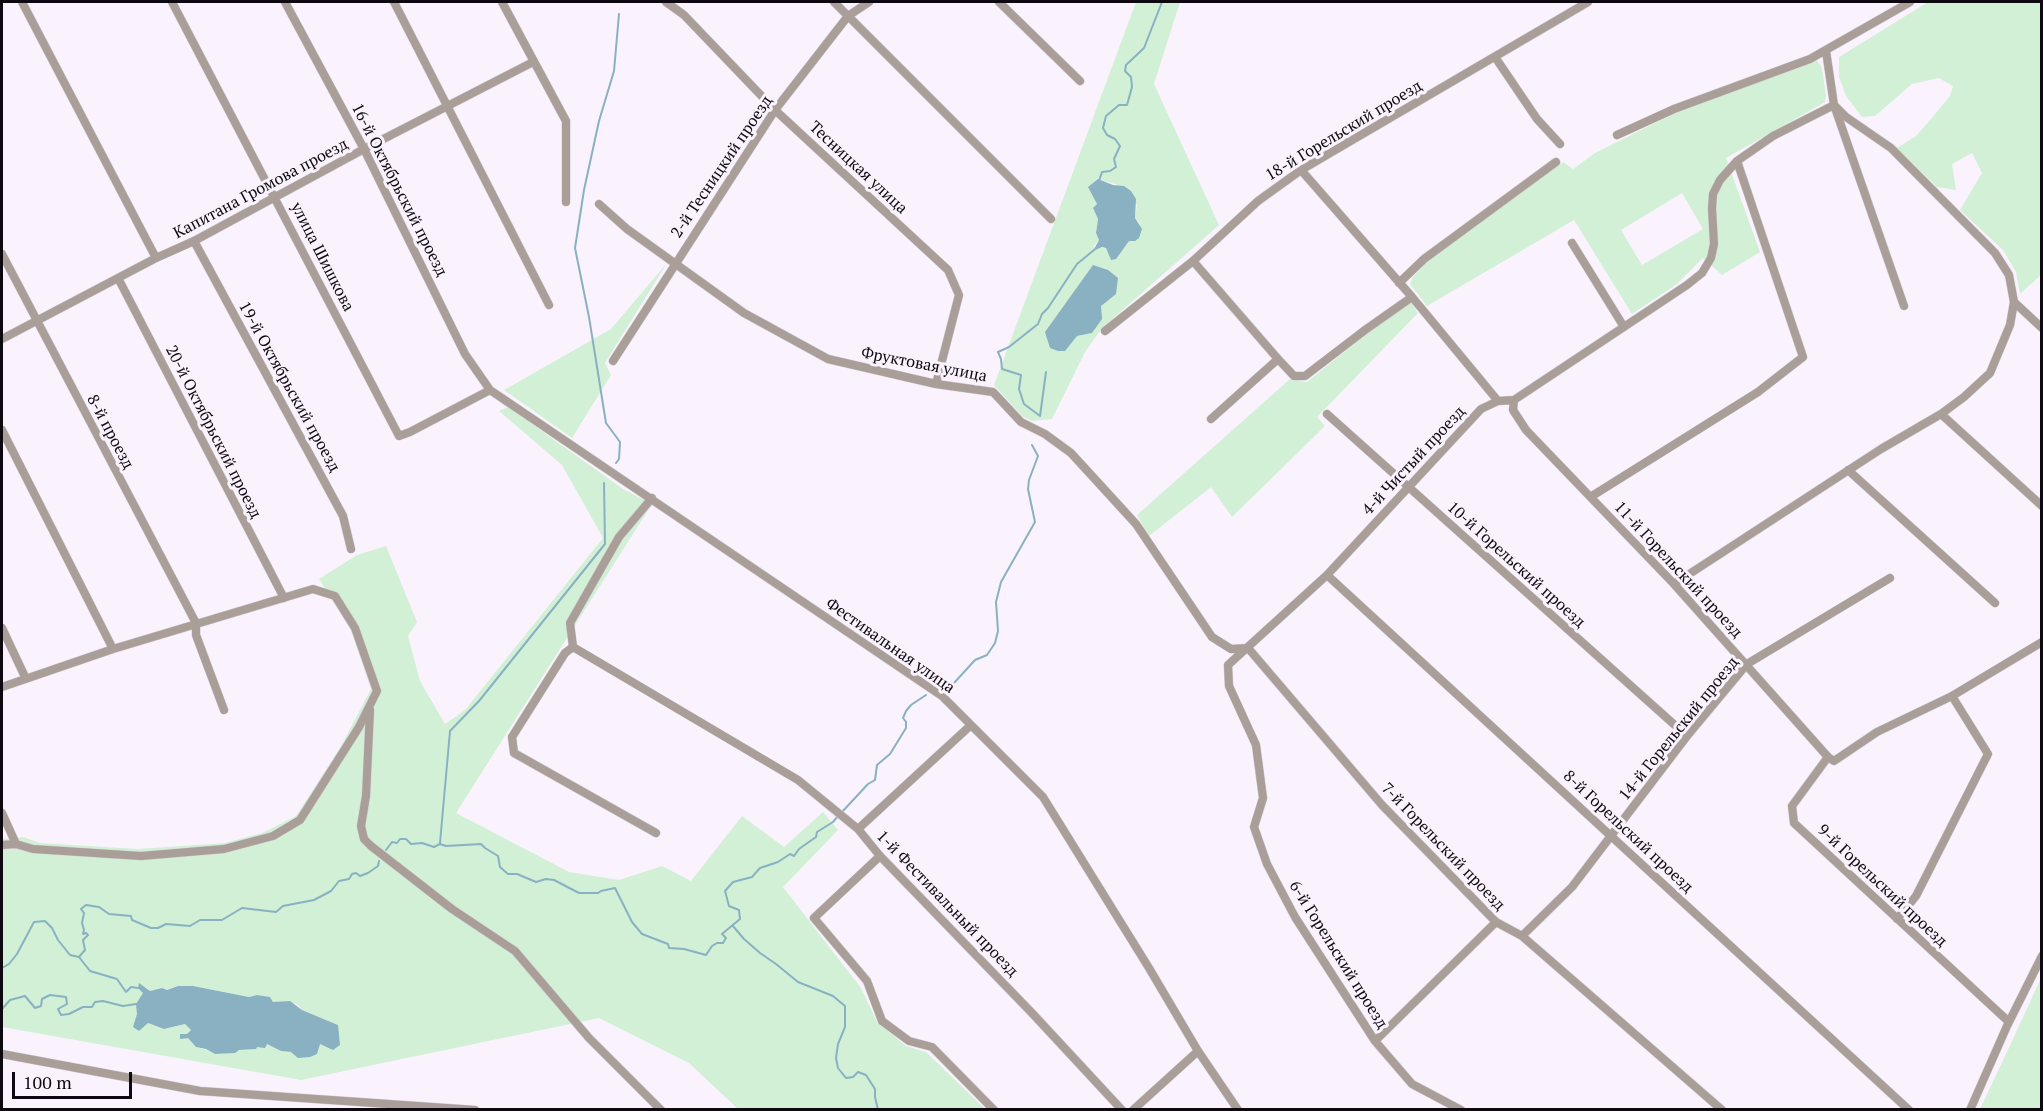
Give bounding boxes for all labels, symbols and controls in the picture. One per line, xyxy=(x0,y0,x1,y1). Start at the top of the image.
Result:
street label: 18-й Горельский проезд xyxy=(1262,77,1426,185)
street label: 2-й Тесницкий проезд xyxy=(667,92,777,242)
street label: 16-й Октябрьский проезд xyxy=(347,100,451,280)
street label: Тесницкая улица xyxy=(805,118,911,218)
street label: Капитана Громова проезд xyxy=(170,135,352,243)
street label: улица Шишкова xyxy=(286,199,358,315)
street label: 19-й Октябрьский проезд xyxy=(234,299,344,475)
street label: 20-й Октябрьский проезд xyxy=(161,342,265,522)
street label: Фруктовая улица xyxy=(859,343,989,387)
street label: 8-й проезд xyxy=(82,392,138,472)
street label: 4-й Чистый проезд xyxy=(1358,402,1470,520)
street label: 10-й Горельский проезд xyxy=(1443,498,1589,632)
street label: 11-й Горельский проезд xyxy=(1610,498,1746,642)
street label: Фестивальная улица xyxy=(822,594,958,698)
street label: 14-й Горельский проезд xyxy=(1615,653,1743,805)
street label: 8-й Горельский проезд xyxy=(1559,767,1697,897)
street label: 7-й Горельский проезд xyxy=(1377,779,1509,915)
street label: 9-й Горельский проезд xyxy=(1813,821,1951,951)
street label: 1-й Фестивальный проезд xyxy=(872,827,1022,981)
street label: 6-й Горельский проезд xyxy=(1285,878,1391,1032)
scale bar xyxy=(15,1060,135,1098)
text: 100 m xyxy=(23,1070,72,1094)

